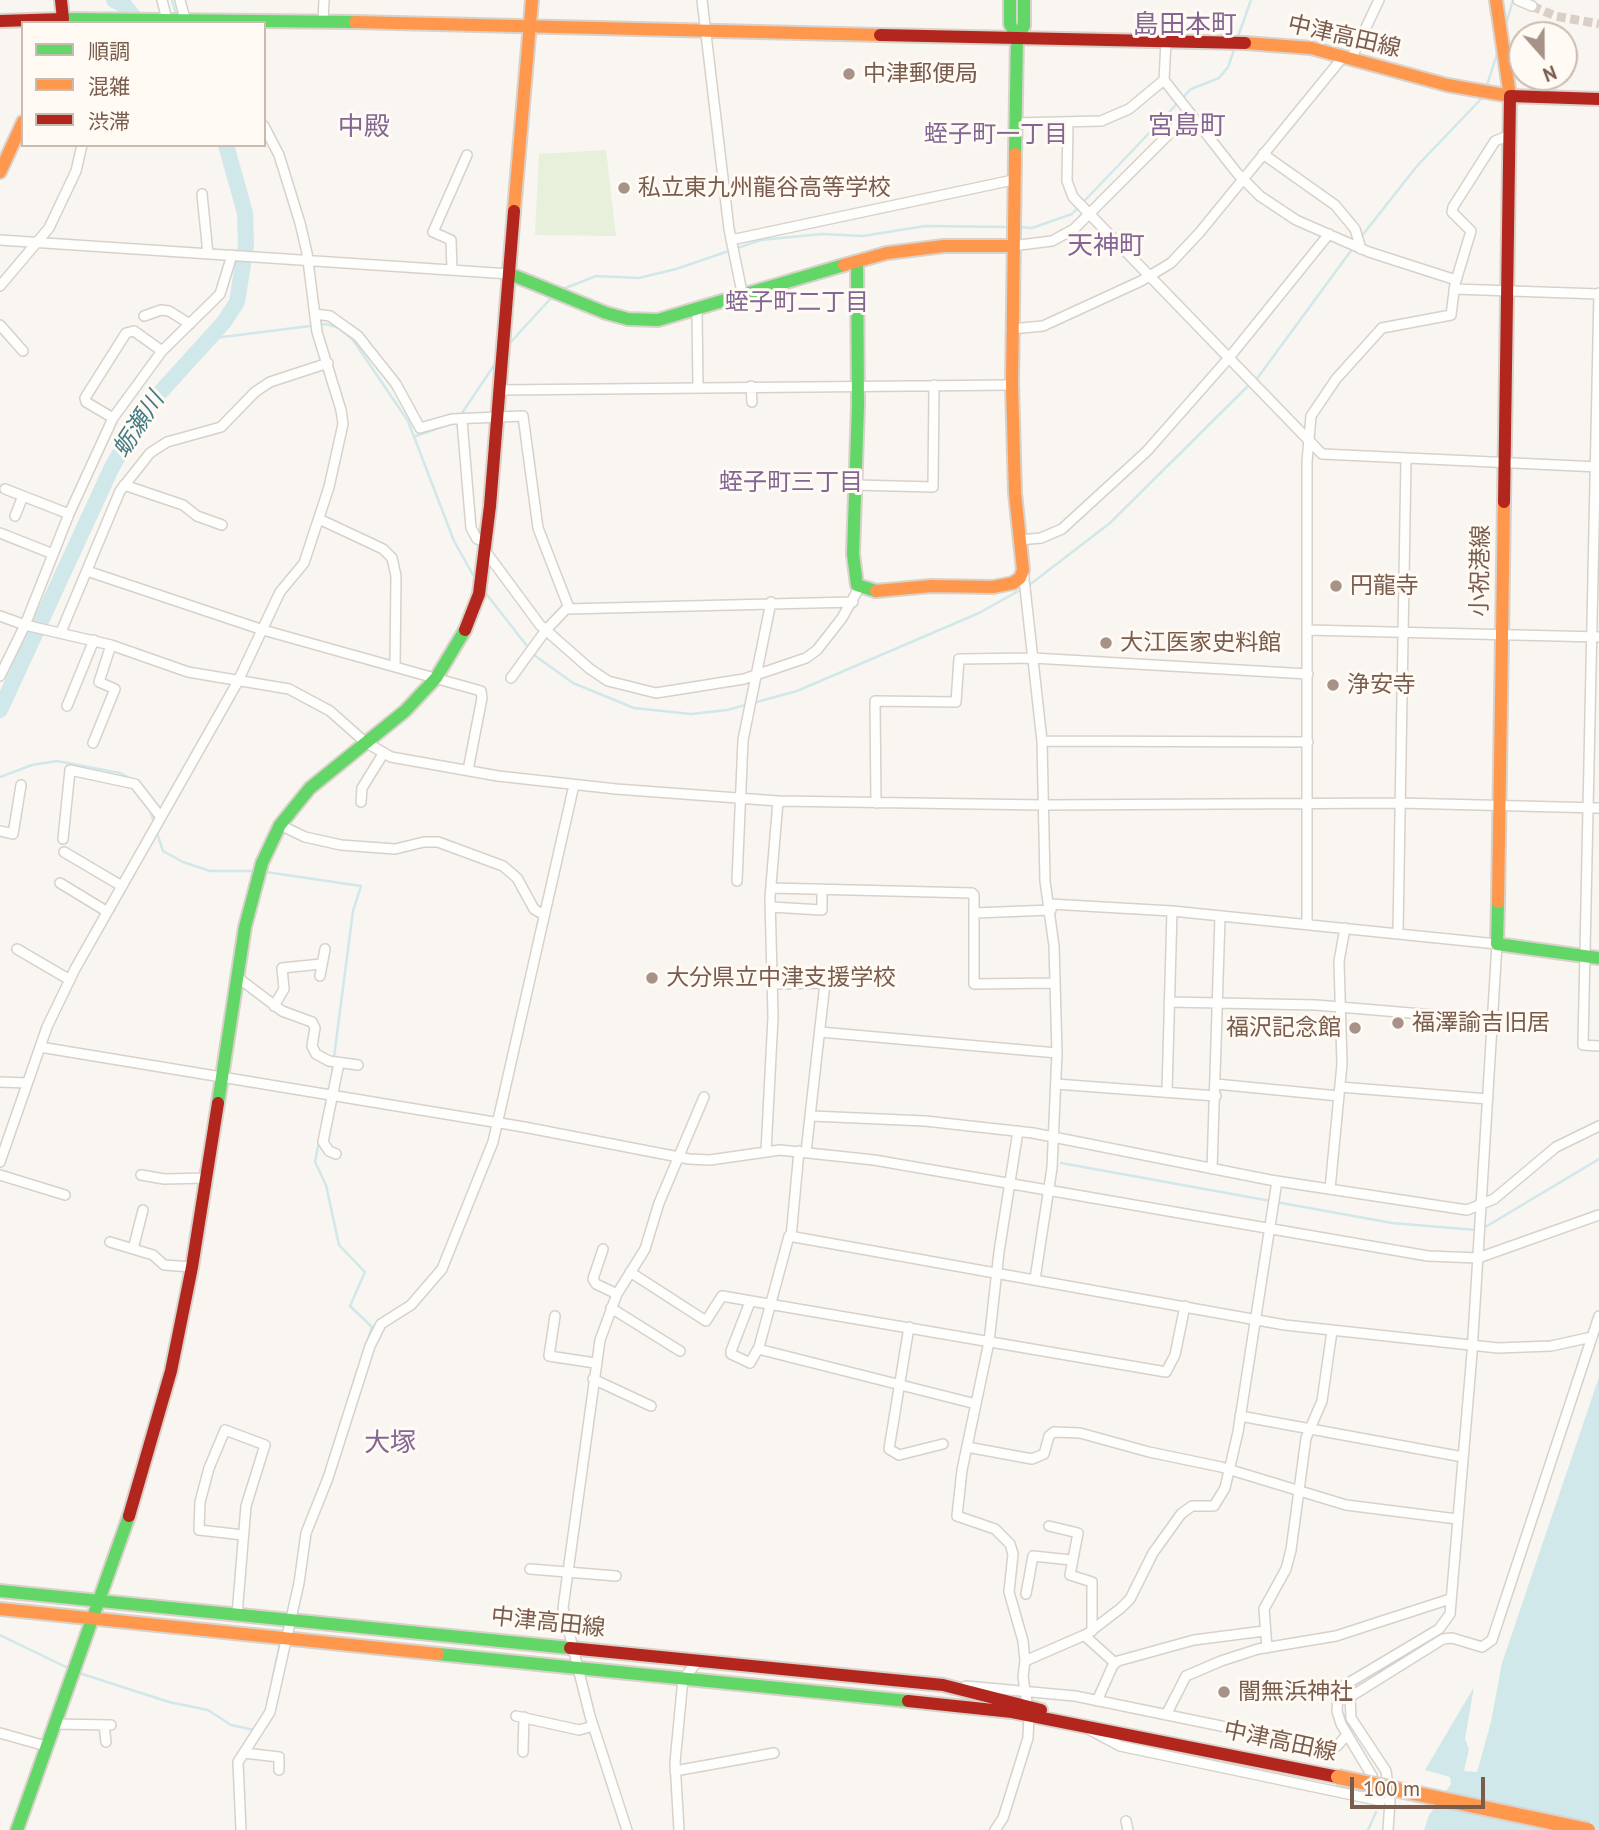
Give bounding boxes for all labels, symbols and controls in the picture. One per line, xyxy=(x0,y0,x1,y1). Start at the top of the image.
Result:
district label: 島田本町 xyxy=(1133,10,1237,42)
street label: 中津高田線 xyxy=(1285,11,1403,63)
legend xyxy=(21,21,266,147)
north arrow xyxy=(1508,21,1578,91)
text: 順調 xyxy=(88,38,130,65)
place label: 中津郵便局 xyxy=(863,60,978,88)
text: N xyxy=(1540,60,1560,87)
marker: 中津郵便局 xyxy=(841,66,857,82)
text: 混雑 xyxy=(88,73,130,100)
text: 渋滞 xyxy=(88,108,130,135)
district label: 宮島町 xyxy=(1148,111,1226,143)
district label: 中殿 xyxy=(338,112,390,144)
district label: 蛭子町一丁目 xyxy=(924,121,1068,149)
place label: 私立東九州龍谷高等学校 xyxy=(638,174,891,202)
marker: 私立東九州龍谷高等学校 xyxy=(616,180,632,196)
district label: 天神町 xyxy=(1067,231,1145,263)
district label: 蛭子町二丁目 xyxy=(725,289,869,317)
water label: 蛎瀬川 xyxy=(107,387,171,463)
district label: 蛭子町三丁目 xyxy=(719,469,863,497)
street label: 小祝港線 xyxy=(1466,525,1496,617)
place label: 円龍寺 xyxy=(1350,572,1419,600)
marker: 円龍寺 xyxy=(1328,578,1344,594)
place label: 大江医家史料館 xyxy=(1120,629,1281,657)
marker: 大江医家史料館 xyxy=(1098,635,1114,651)
place label: 浄安寺 xyxy=(1347,671,1416,699)
marker: 浄安寺 xyxy=(1325,677,1341,693)
place label: 大分県立中津支援学校 xyxy=(666,964,896,992)
marker: 大分県立中津支援学校 xyxy=(644,970,660,986)
place label: 福澤諭吉旧居 xyxy=(1412,1009,1550,1037)
place label: 福沢記念館 xyxy=(1226,1014,1341,1042)
marker: 福澤諭吉旧居 xyxy=(1390,1015,1406,1031)
marker: 福沢記念館 xyxy=(1347,1020,1363,1036)
district label: 大塚 xyxy=(364,1428,416,1460)
street label: 中津高田線 xyxy=(489,1603,607,1643)
place label: 闇無浜神社 xyxy=(1238,1678,1353,1706)
marker: 闇無浜神社 xyxy=(1216,1684,1232,1700)
street label: 中津高田線 xyxy=(1221,1717,1339,1767)
scale bar xyxy=(1354,1764,1489,1808)
text: 100 m xyxy=(1363,1775,1420,1802)

